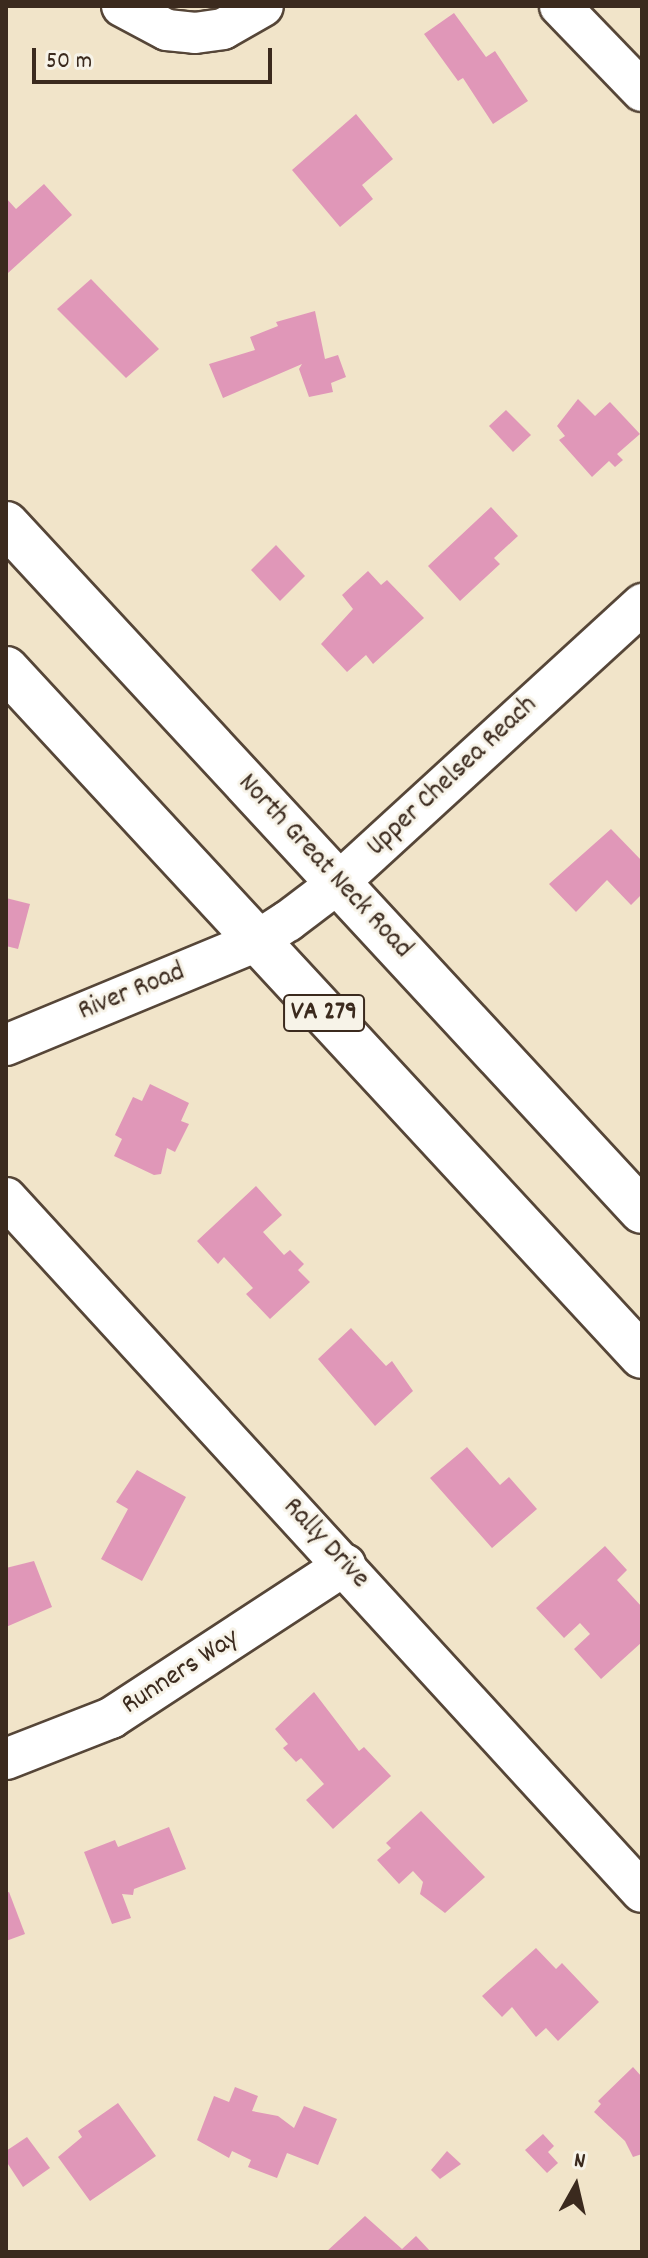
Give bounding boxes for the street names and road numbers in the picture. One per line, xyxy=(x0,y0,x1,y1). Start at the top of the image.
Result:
street label: Upper Chelsea Reach xyxy=(361,689,545,865)
street label: North Great Neck Road xyxy=(230,768,418,966)
street label: River Road xyxy=(74,956,190,1030)
road number: VA 279 xyxy=(282,991,366,1035)
street label: Rally Drive xyxy=(275,1492,375,1596)
street label: Runners Way xyxy=(116,1623,246,1723)

